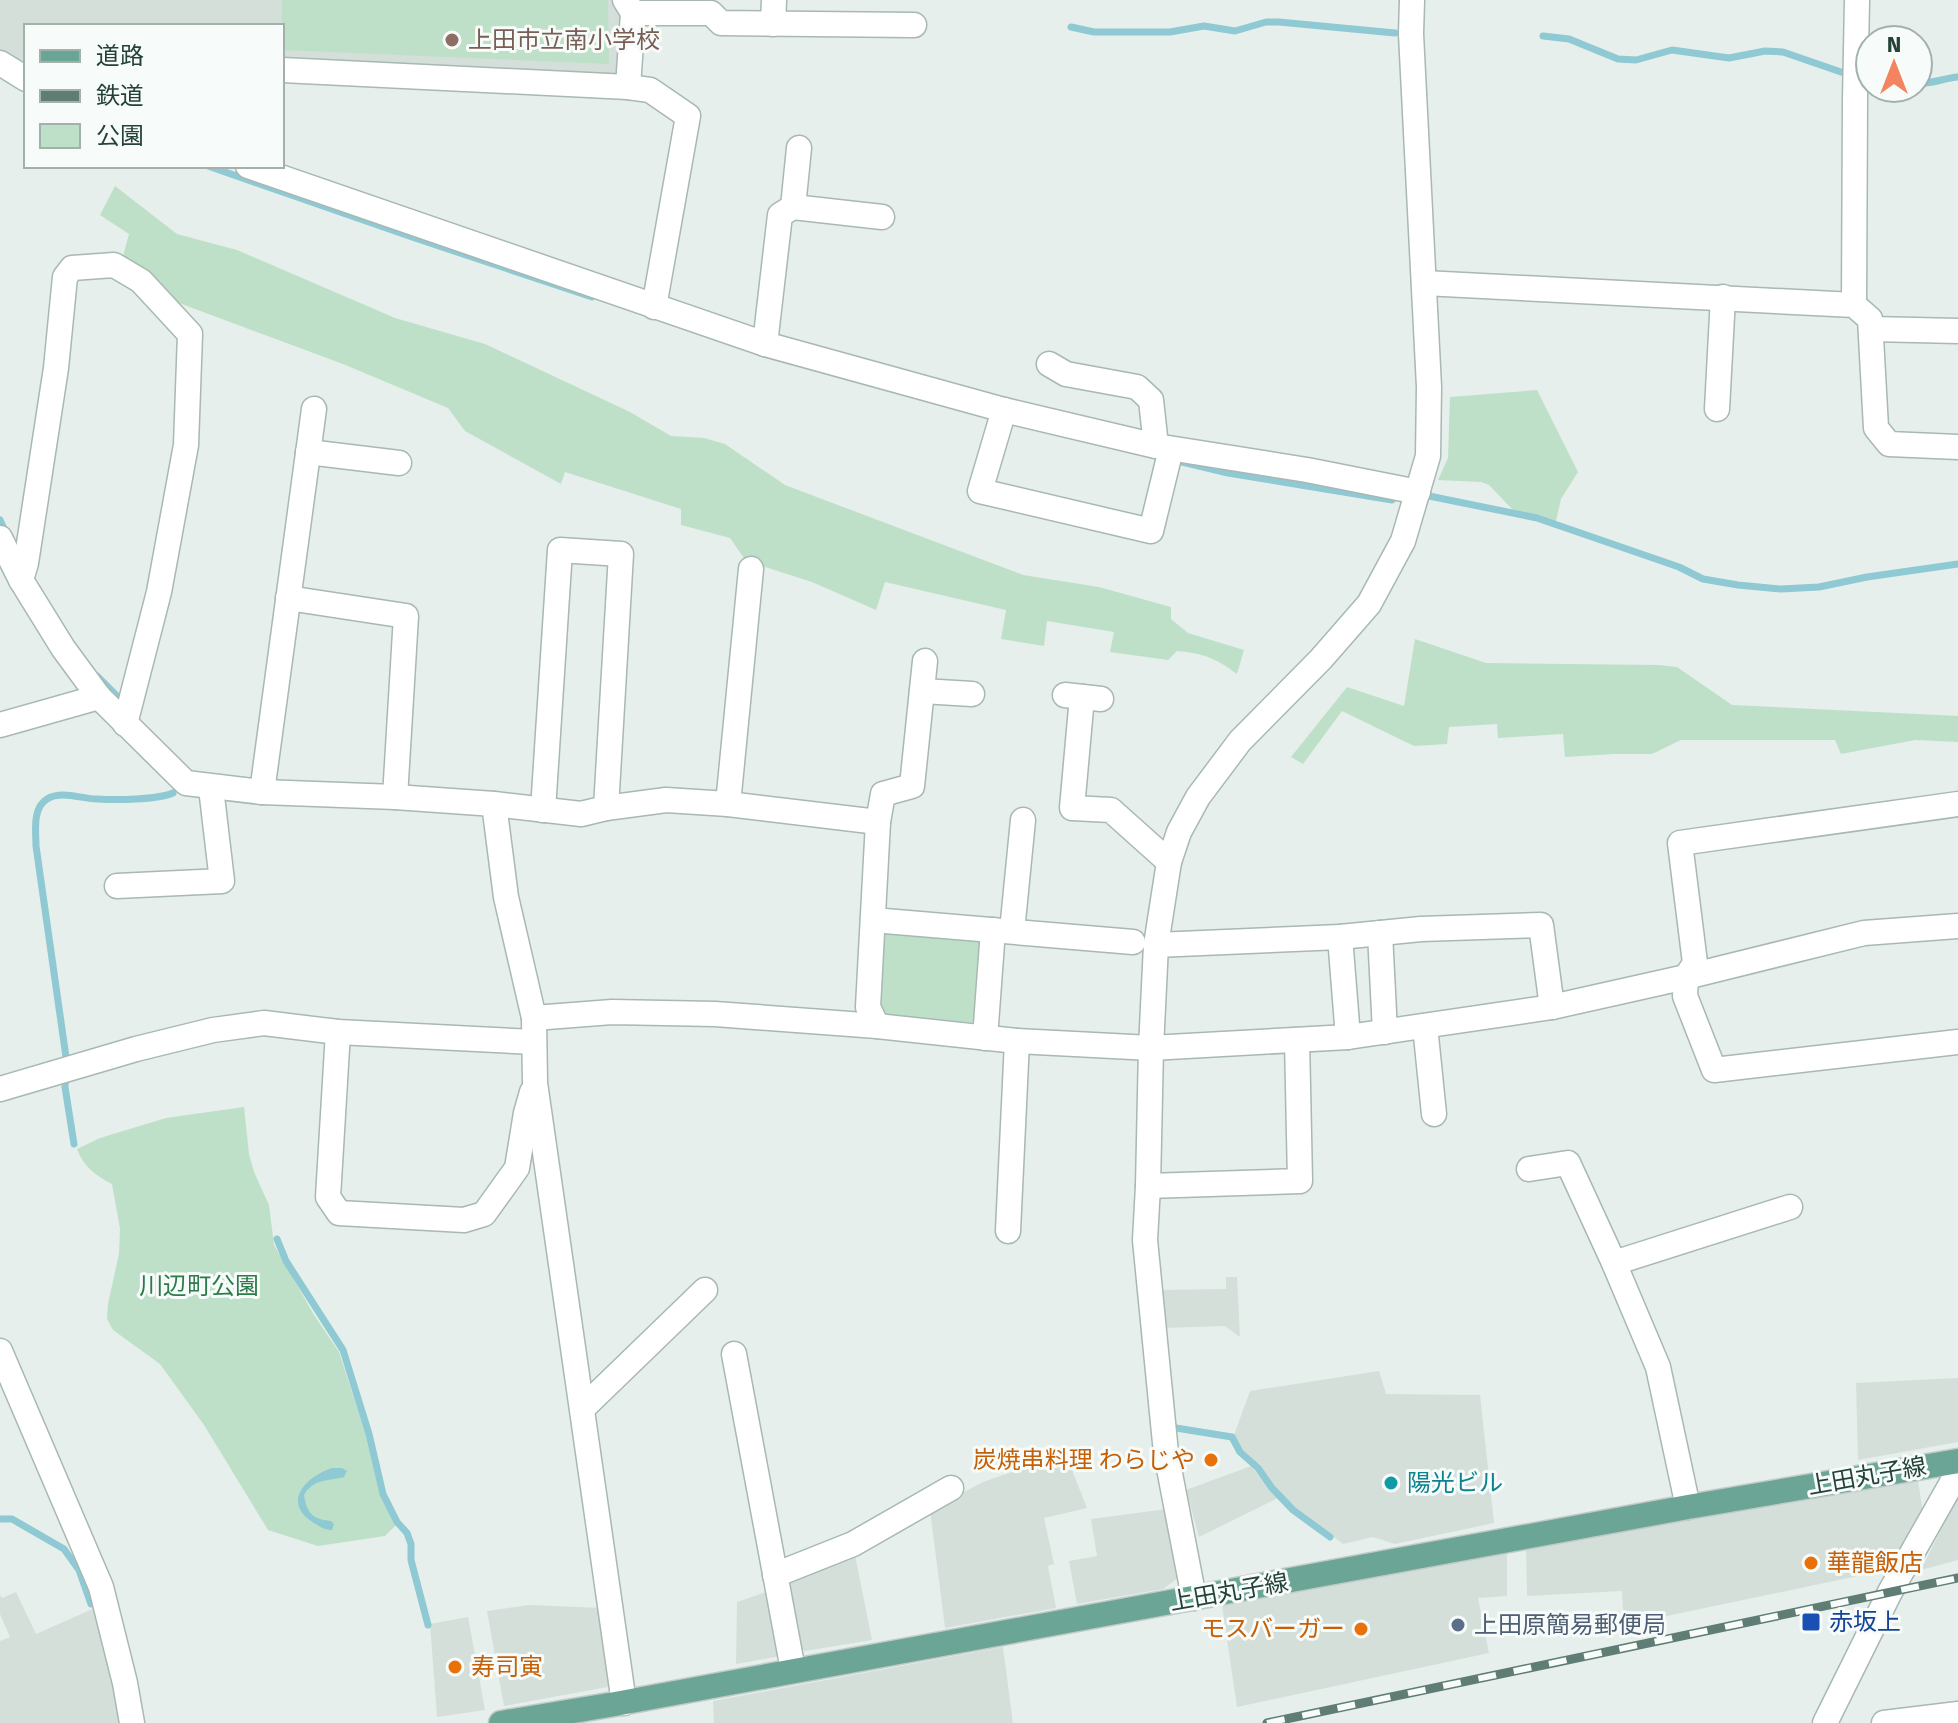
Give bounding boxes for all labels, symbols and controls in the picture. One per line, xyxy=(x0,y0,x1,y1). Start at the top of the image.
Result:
legend xyxy=(24,24,284,168)
north arrow xyxy=(1854,24,1934,104)
place label: 上田市立南小学校 xyxy=(468,26,660,54)
marker: 上田市立南小学校 xyxy=(443,31,461,49)
text: N xyxy=(1887,31,1901,58)
text: 道路 xyxy=(96,42,144,70)
text: 鉄道 xyxy=(96,82,144,110)
text: 公園 xyxy=(96,122,144,150)
park label: 川辺町公園 xyxy=(139,1272,259,1300)
place label: 炭焼串料理 わらじや xyxy=(973,1446,1195,1474)
marker: 炭焼串料理 わらじや xyxy=(1202,1451,1220,1469)
street label: 上田丸子線 xyxy=(1805,1452,1929,1500)
place label: 陽光ビル xyxy=(1407,1469,1503,1497)
marker: 陽光ビル xyxy=(1382,1474,1400,1492)
place label: 華龍飯店 xyxy=(1827,1549,1923,1577)
marker: 華龍飯店 xyxy=(1802,1554,1820,1572)
street label: 上田丸子線 xyxy=(1167,1568,1291,1616)
place label: 赤坂上 xyxy=(1829,1608,1901,1636)
place label: 上田原簡易郵便局 xyxy=(1474,1611,1666,1639)
marker: 赤坂上 xyxy=(1800,1611,1822,1633)
place label: モスバーガー xyxy=(1201,1615,1345,1643)
marker: 上田原簡易郵便局 xyxy=(1449,1616,1467,1634)
marker: モスバーガー xyxy=(1352,1620,1370,1638)
place label: 寿司寅 xyxy=(471,1653,543,1681)
marker: 寿司寅 xyxy=(446,1658,464,1676)

